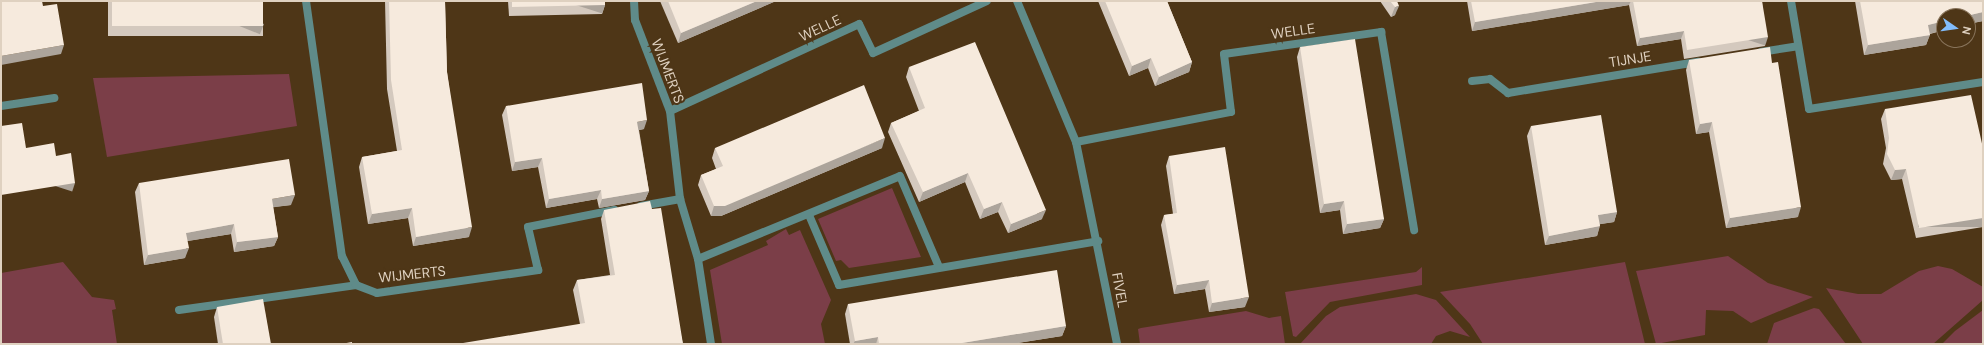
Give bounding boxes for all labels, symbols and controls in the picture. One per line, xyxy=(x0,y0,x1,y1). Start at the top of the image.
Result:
north arrow xyxy=(1936,8,1976,48)
street label: WELLE xyxy=(796,11,844,45)
street label: WELLE xyxy=(1270,20,1316,42)
text: N xyxy=(1959,25,1974,36)
street label: WIJMERTS xyxy=(648,36,688,106)
street label: TIJNJE xyxy=(1608,47,1652,71)
street label: WIJMERTS xyxy=(378,262,446,286)
street label: FIVEL xyxy=(1109,271,1131,309)

